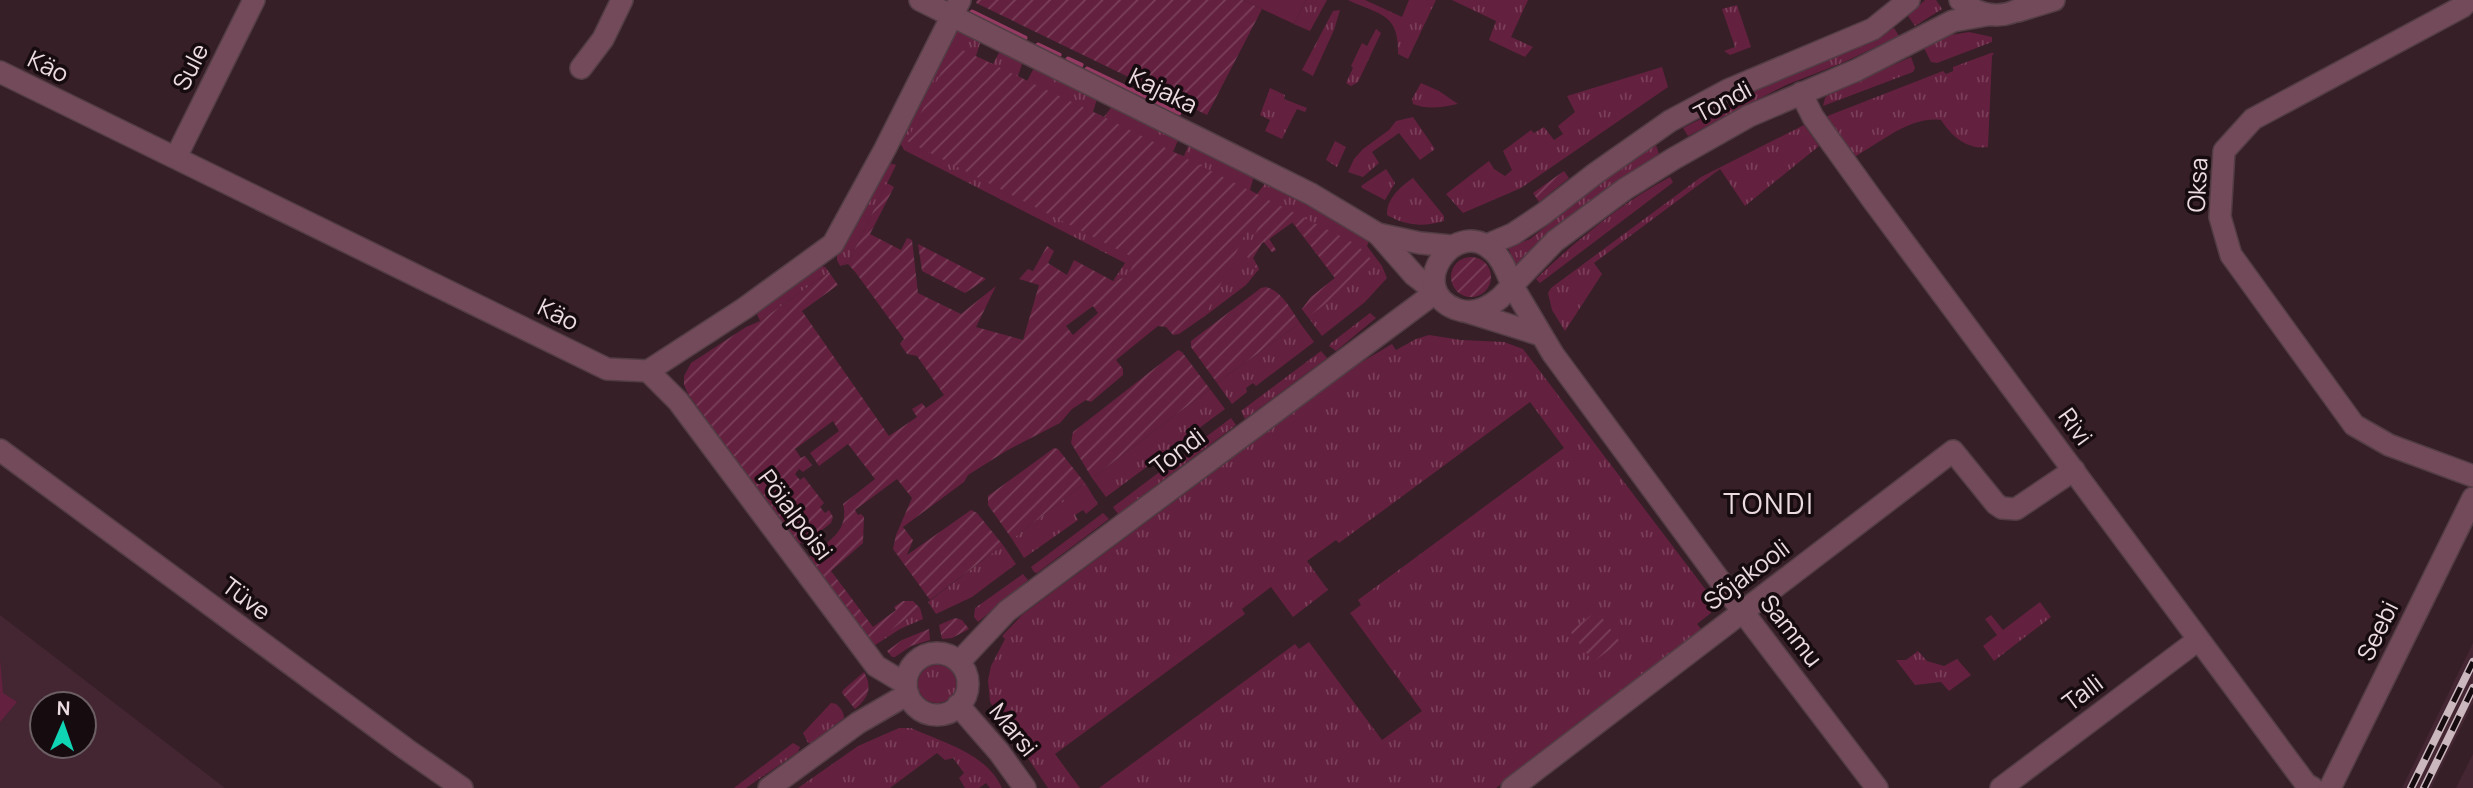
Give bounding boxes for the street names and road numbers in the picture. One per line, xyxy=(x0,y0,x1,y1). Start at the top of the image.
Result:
street label: Sule xyxy=(164,37,215,96)
street label: Käo xyxy=(23,42,75,90)
street label: Kajaka xyxy=(1124,59,1203,120)
street label: Tondi xyxy=(1688,72,1757,129)
street label: Oksa xyxy=(2179,157,2214,213)
street label: Käo xyxy=(533,290,585,338)
street label: Rivi xyxy=(2052,401,2101,451)
street label: Tondi xyxy=(1143,419,1211,482)
street label: Pöialpoisi xyxy=(751,462,841,566)
street label: Sõjakooli xyxy=(1696,531,1796,617)
street label: Tüve xyxy=(216,569,278,627)
street label: Sammu xyxy=(1754,587,1831,673)
street label: Seebi xyxy=(2348,595,2405,666)
street label: Talli xyxy=(2055,666,2109,718)
street label: Marsi xyxy=(982,695,1046,763)

